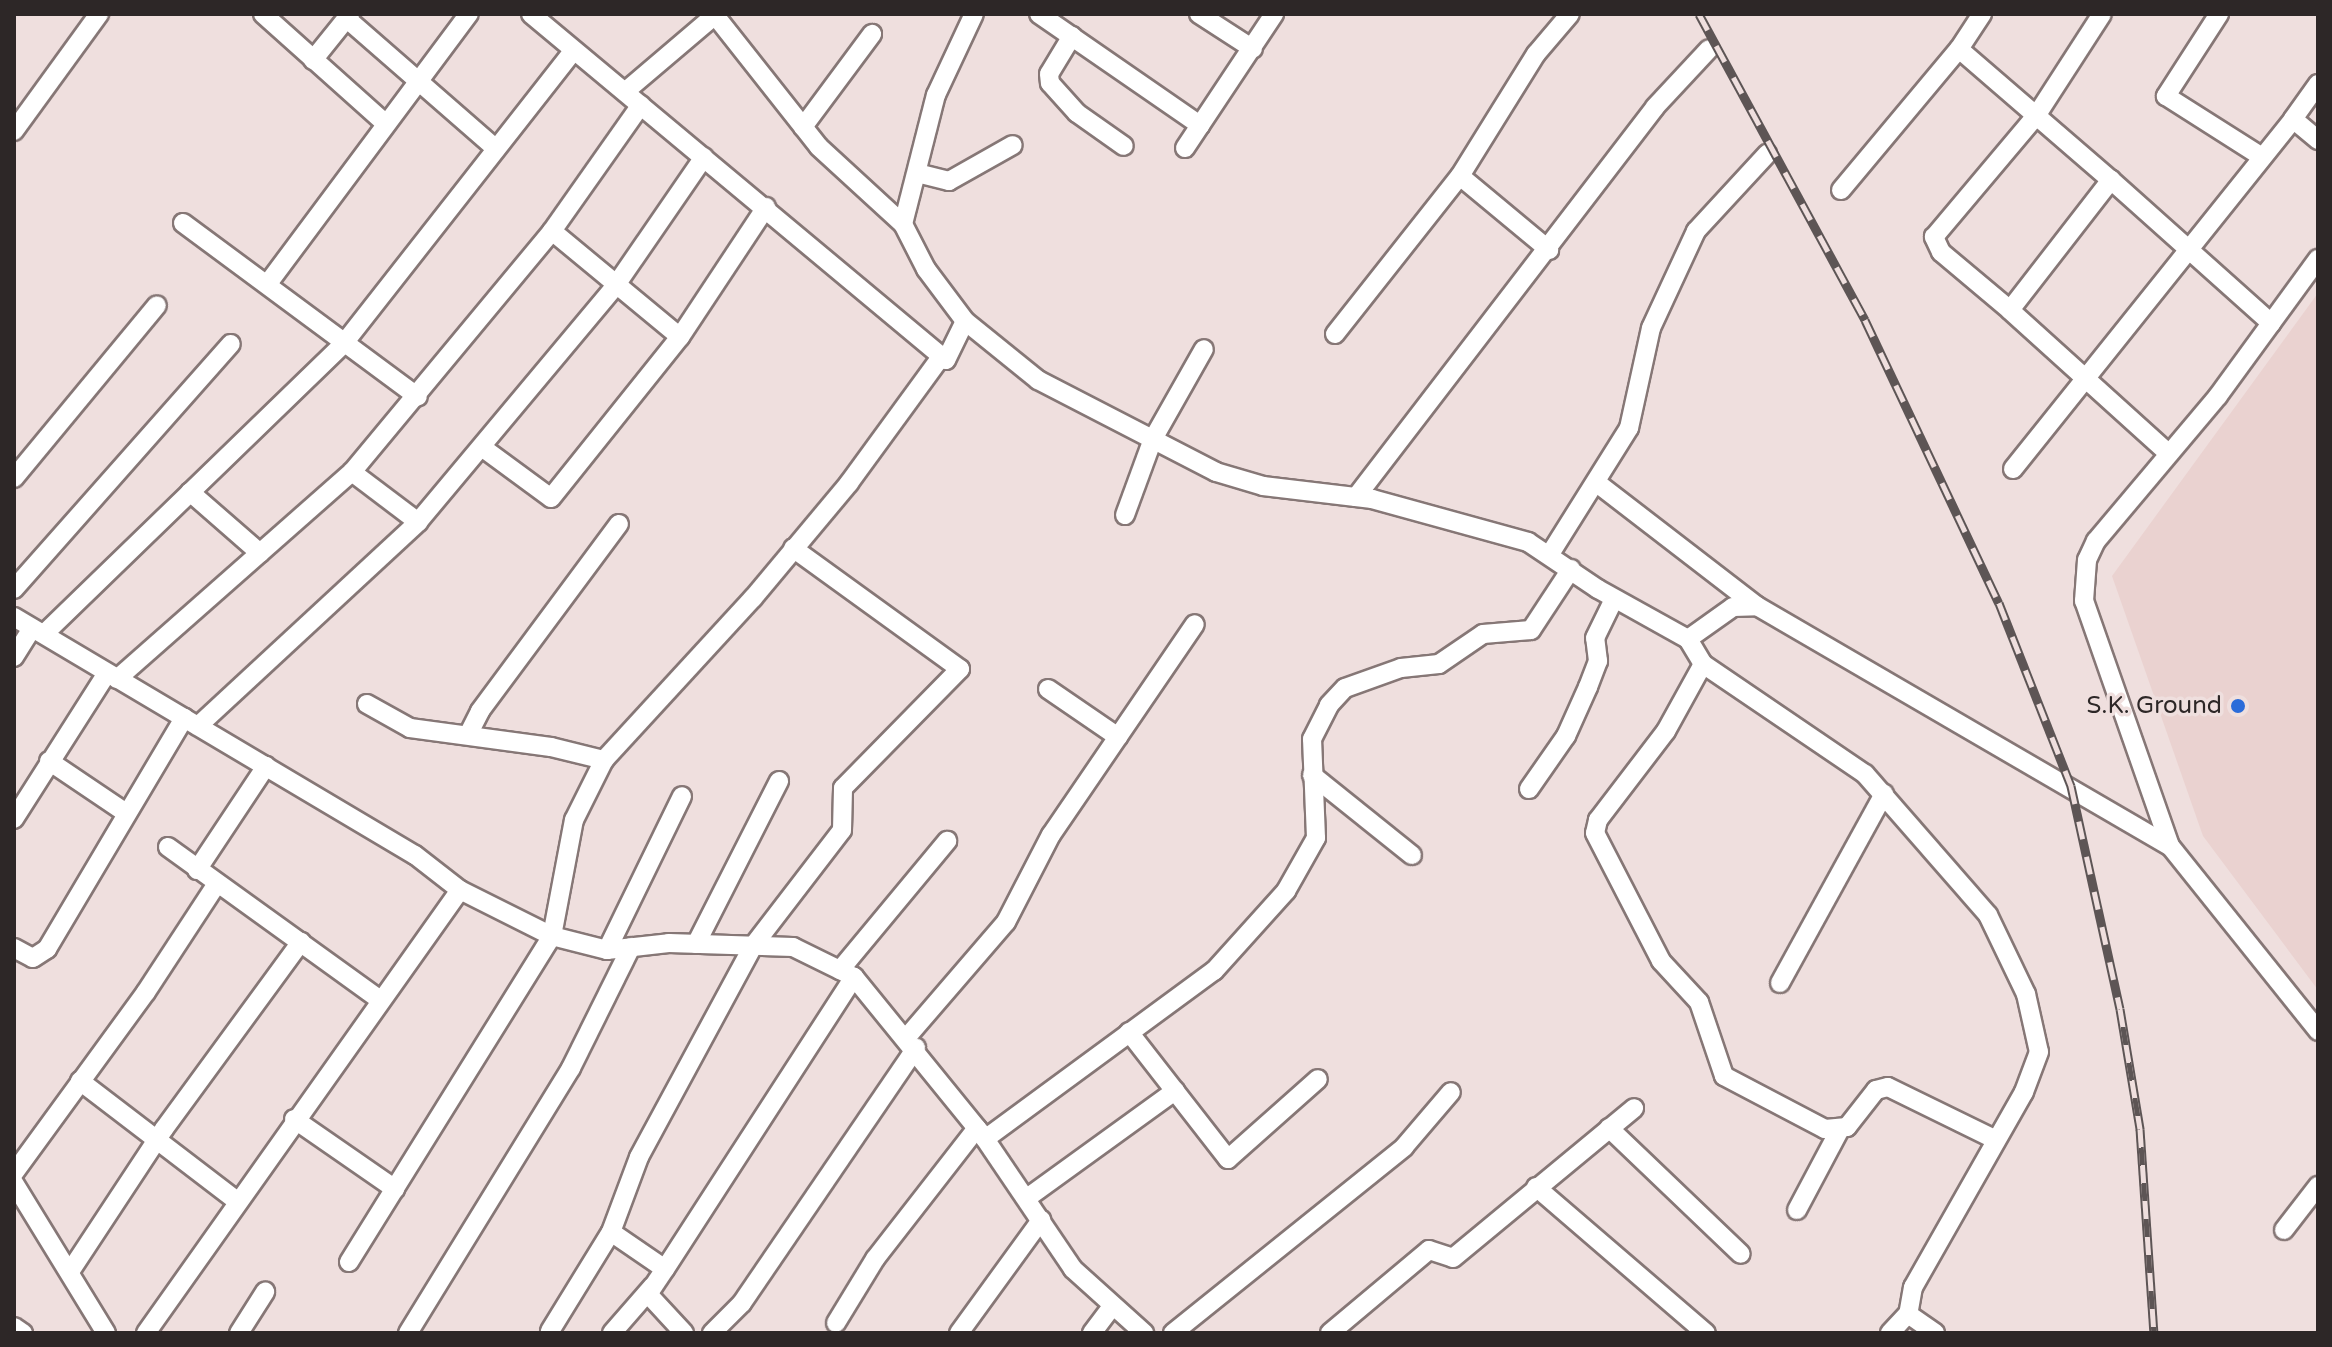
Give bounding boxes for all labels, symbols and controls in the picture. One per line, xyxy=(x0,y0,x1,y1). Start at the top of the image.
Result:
place label: S.K. Ground xyxy=(2086,692,2222,720)
marker: S.K. Ground xyxy=(2229,697,2247,715)

